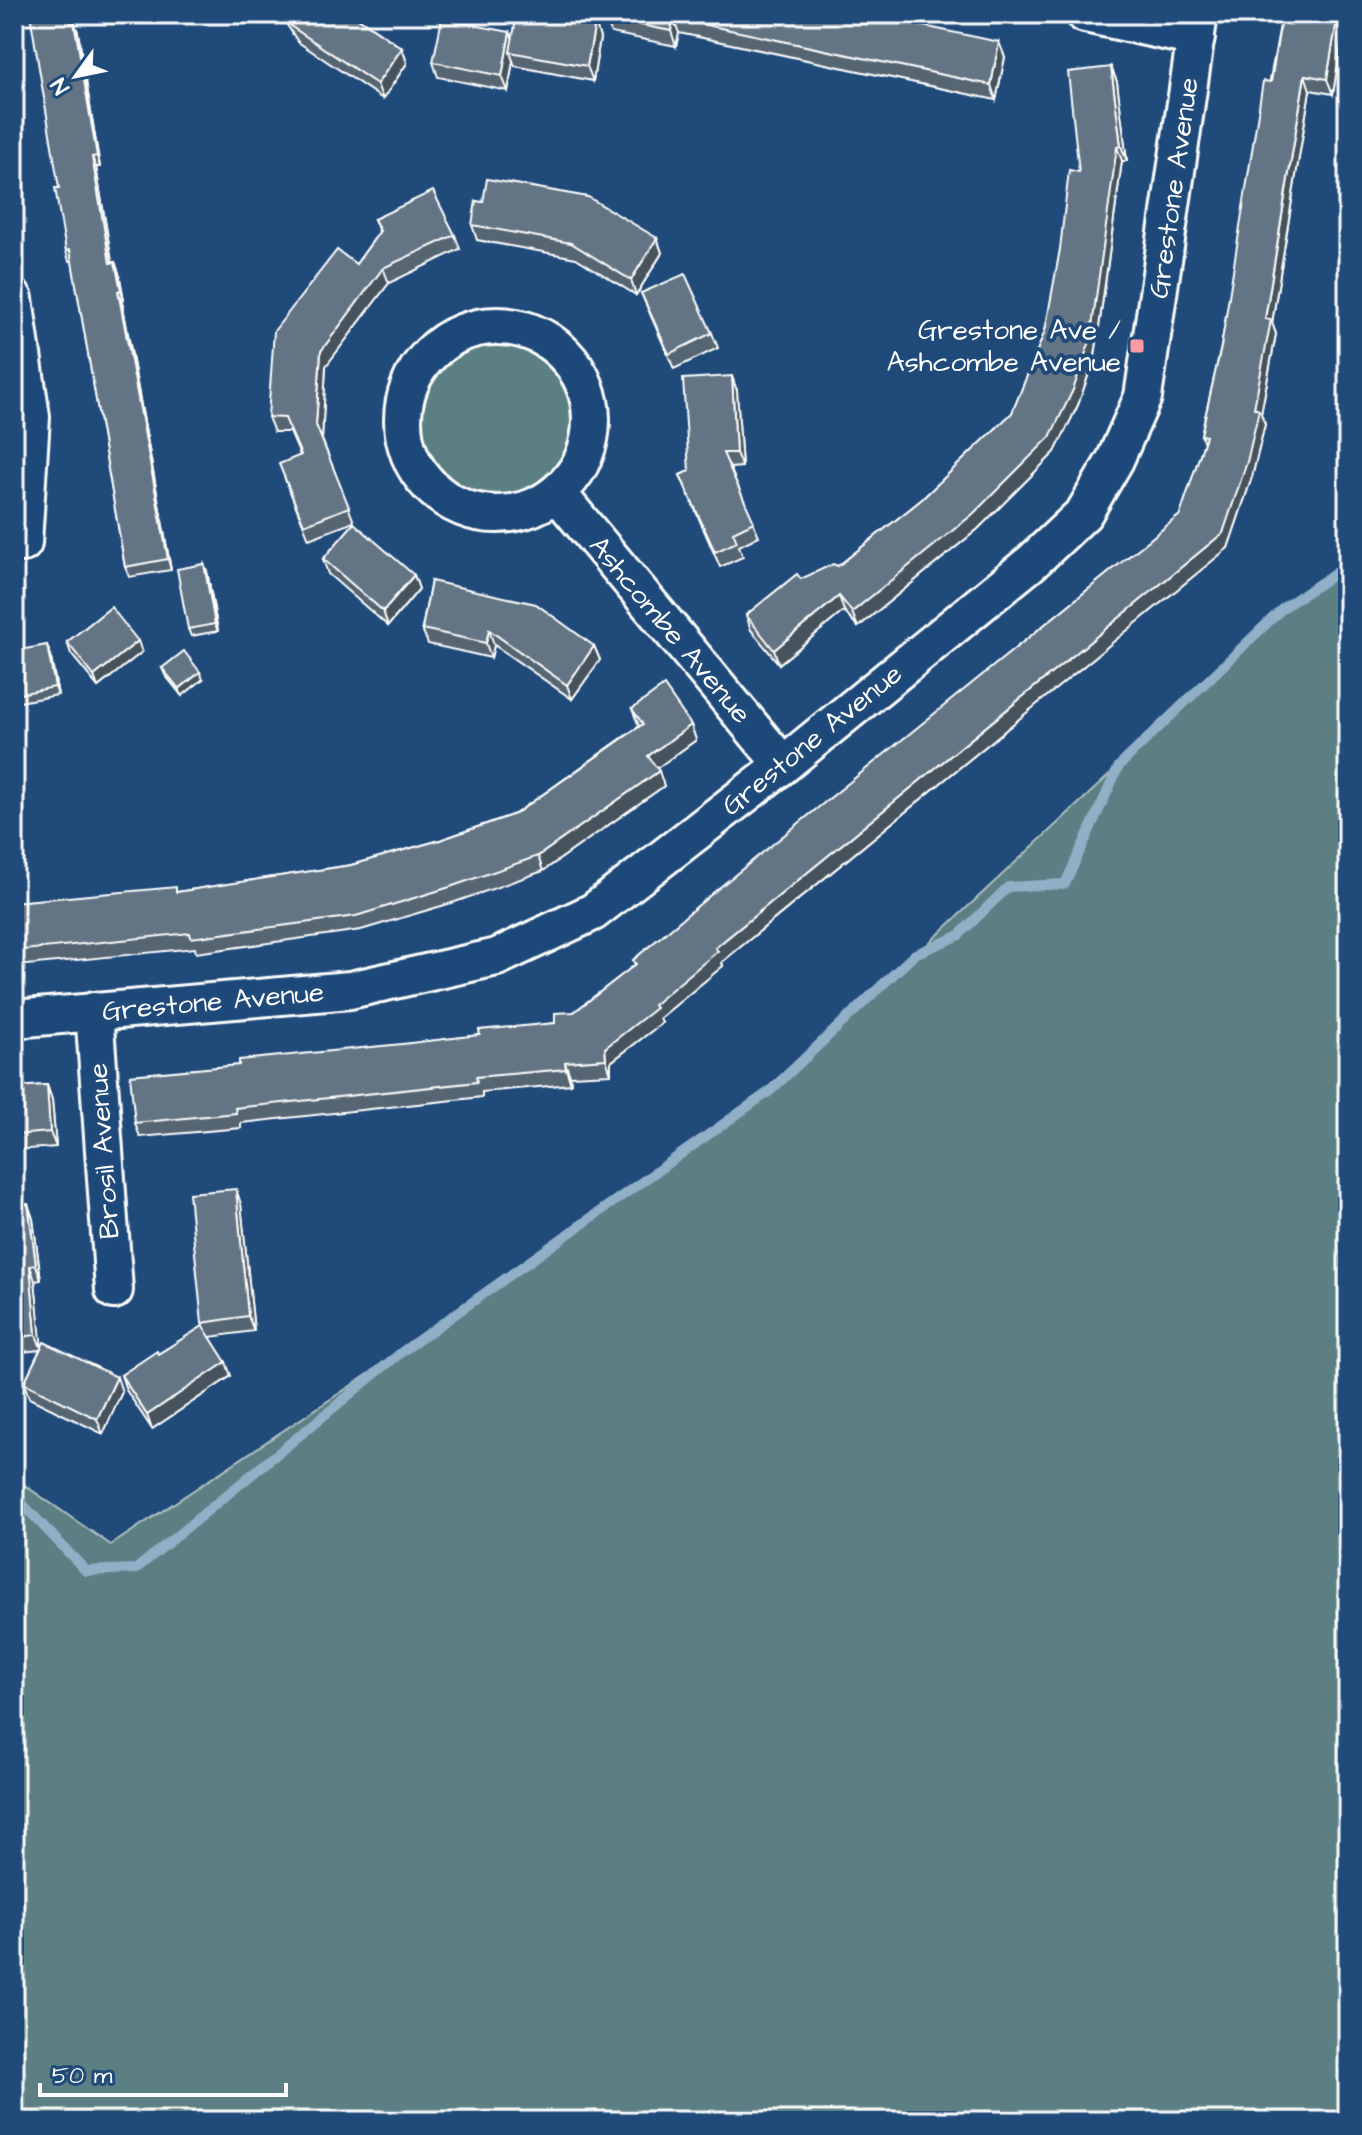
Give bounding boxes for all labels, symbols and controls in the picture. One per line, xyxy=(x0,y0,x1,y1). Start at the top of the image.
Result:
north arrow xyxy=(36,36,116,116)
text: N xyxy=(44,72,77,100)
street label: Grestone Avenue xyxy=(1139,75,1209,301)
place label: Grestone Ave / Ashcombe Avenue xyxy=(887,311,1121,382)
marker: Grestone Ave / Ashcombe Avenue xyxy=(1128,337,1146,355)
street label: Ashcombe Avenue xyxy=(580,528,760,732)
street label: Grestone Avenue xyxy=(713,655,911,825)
street label: Grestone Avenue xyxy=(100,973,326,1031)
street label: Brosil Avenue xyxy=(78,1062,130,1240)
scale bar xyxy=(40,2047,286,2097)
text: 50 m xyxy=(52,2059,113,2093)

